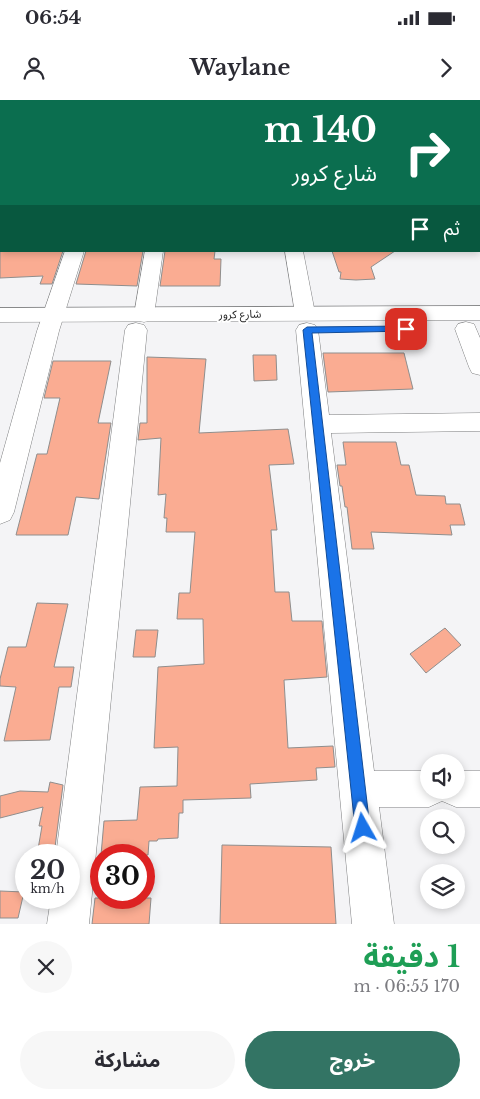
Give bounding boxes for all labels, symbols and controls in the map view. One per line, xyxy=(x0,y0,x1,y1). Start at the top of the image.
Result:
text: 06:54 xyxy=(25,6,81,29)
icon: person xyxy=(20,54,48,82)
text: Waylane xyxy=(190,54,290,81)
icon: forward xyxy=(432,54,460,82)
text: 140 m xyxy=(264,108,377,151)
icon: right xyxy=(395,120,460,185)
text: شارع كرور xyxy=(292,160,377,187)
icon: arrive xyxy=(406,215,434,243)
text: ثم xyxy=(444,217,460,240)
street label: شارع كرور xyxy=(218,307,262,322)
pin xyxy=(385,308,427,350)
icon: arrive xyxy=(392,315,420,343)
map controls xyxy=(420,754,465,909)
button: sound xyxy=(420,754,465,799)
position arrow xyxy=(336,801,388,853)
button: search xyxy=(420,809,465,854)
speed limit sign: 30 xyxy=(90,844,155,909)
text: 20 xyxy=(30,855,65,886)
button: layers xyxy=(420,864,465,909)
text: km/h xyxy=(30,881,65,896)
text: 1 دقيقة xyxy=(363,938,460,975)
button: close xyxy=(20,941,72,993)
text: 170 m · 06:55 xyxy=(353,976,460,996)
button: مشاركة xyxy=(20,1031,235,1089)
button: خروج xyxy=(245,1031,460,1089)

